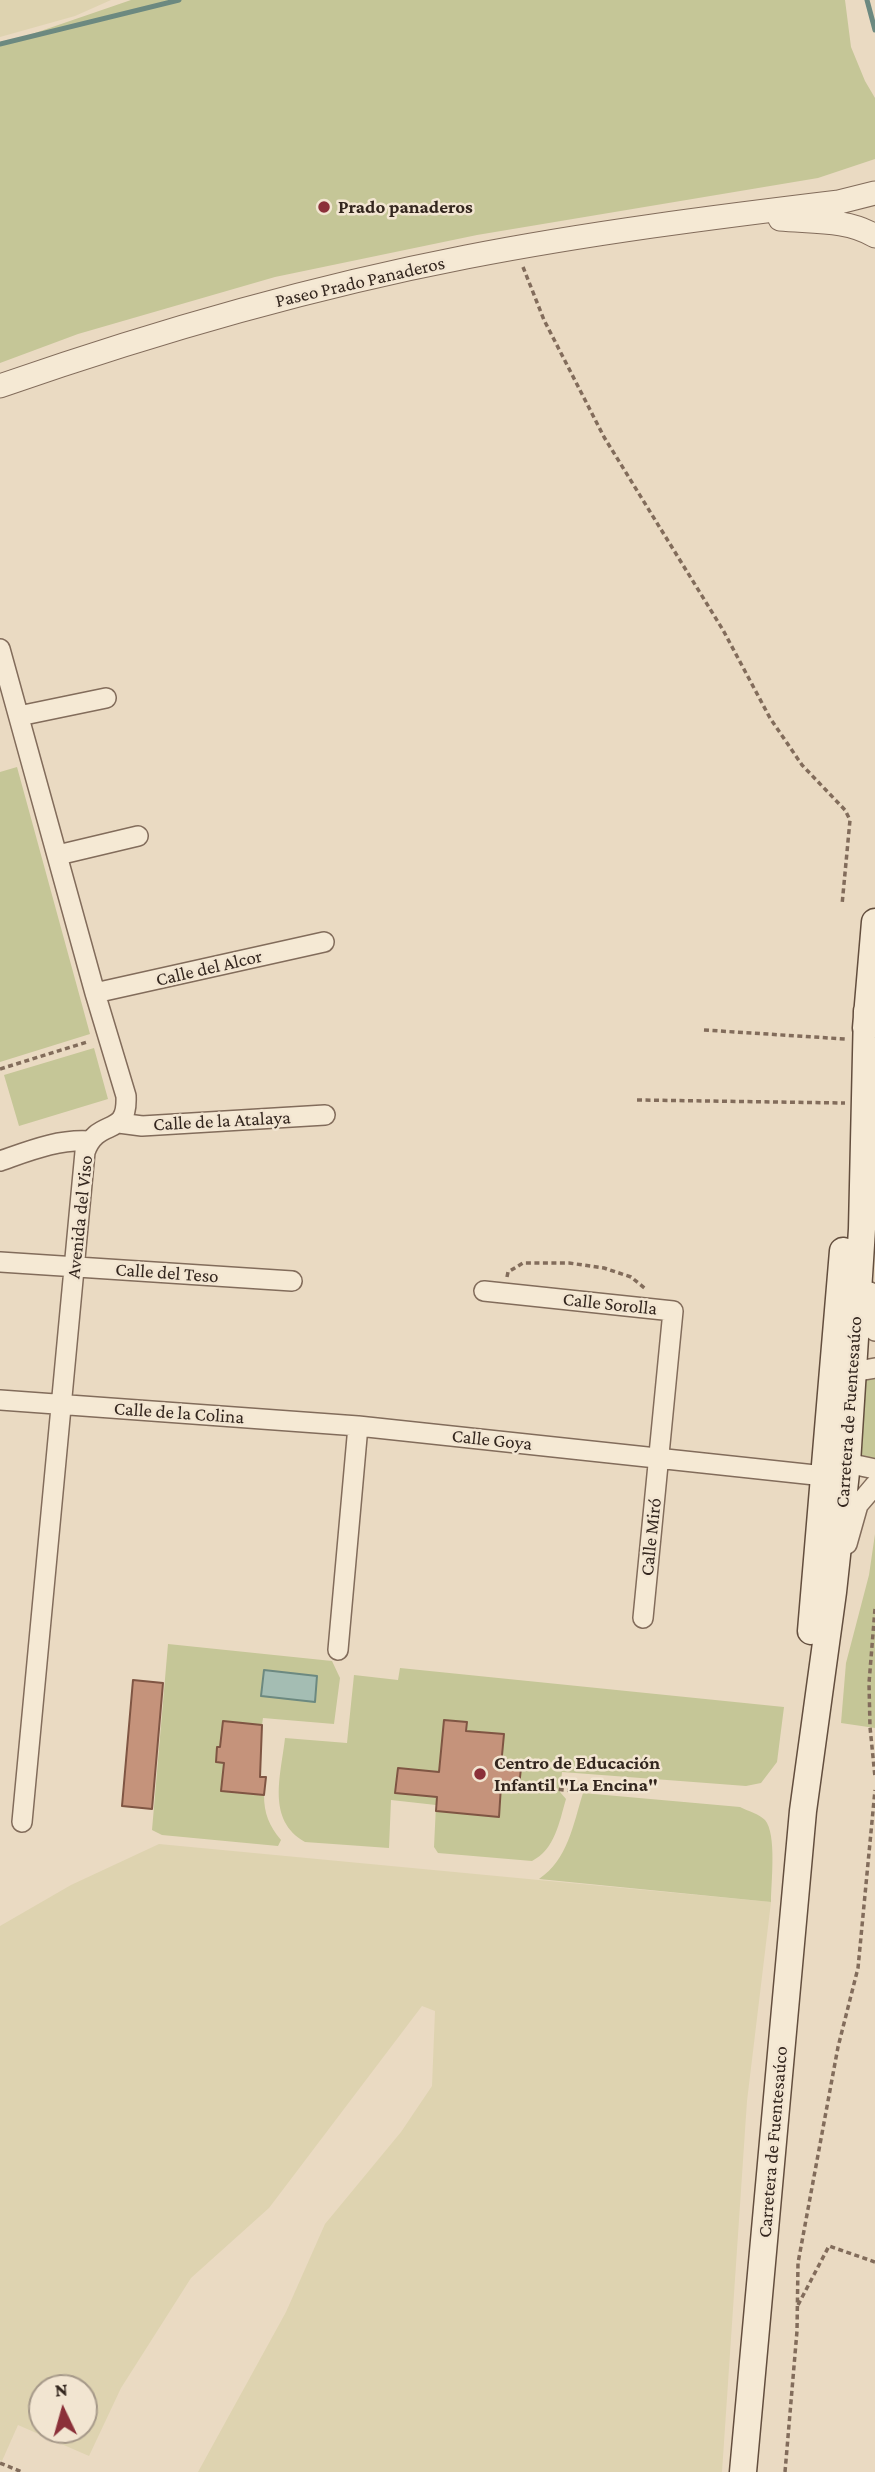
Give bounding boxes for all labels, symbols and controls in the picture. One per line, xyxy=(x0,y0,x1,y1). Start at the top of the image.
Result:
place label: Prado panaderos xyxy=(338,196,473,218)
marker: Prado panaderos xyxy=(316,199,332,215)
street label: Paseo Prado Panaderos xyxy=(273,251,447,313)
street label: Calle del Alcor xyxy=(154,945,264,991)
street label: Calle de la Atalaya xyxy=(153,1106,291,1136)
street label: Avenida del Viso xyxy=(62,1154,98,1280)
street label: Calle del Teso xyxy=(115,1258,219,1288)
street label: Calle Sorolla xyxy=(562,1288,658,1320)
street label: Carretera de Fuentesaúco xyxy=(831,1315,867,1509)
street label: Calle de la Colina xyxy=(113,1397,245,1429)
street label: Calle Goya xyxy=(451,1424,533,1456)
street label: Calle Miró xyxy=(636,1497,666,1577)
place label: Centro de Educación Infantil "La Encina" xyxy=(494,1752,660,1796)
marker: Centro de Educación Infantil "La Encina" xyxy=(472,1766,488,1782)
street label: Carretera de Fuentesaúco xyxy=(753,2045,793,2239)
north arrow xyxy=(28,2374,98,2444)
text: N xyxy=(54,2379,69,2401)

